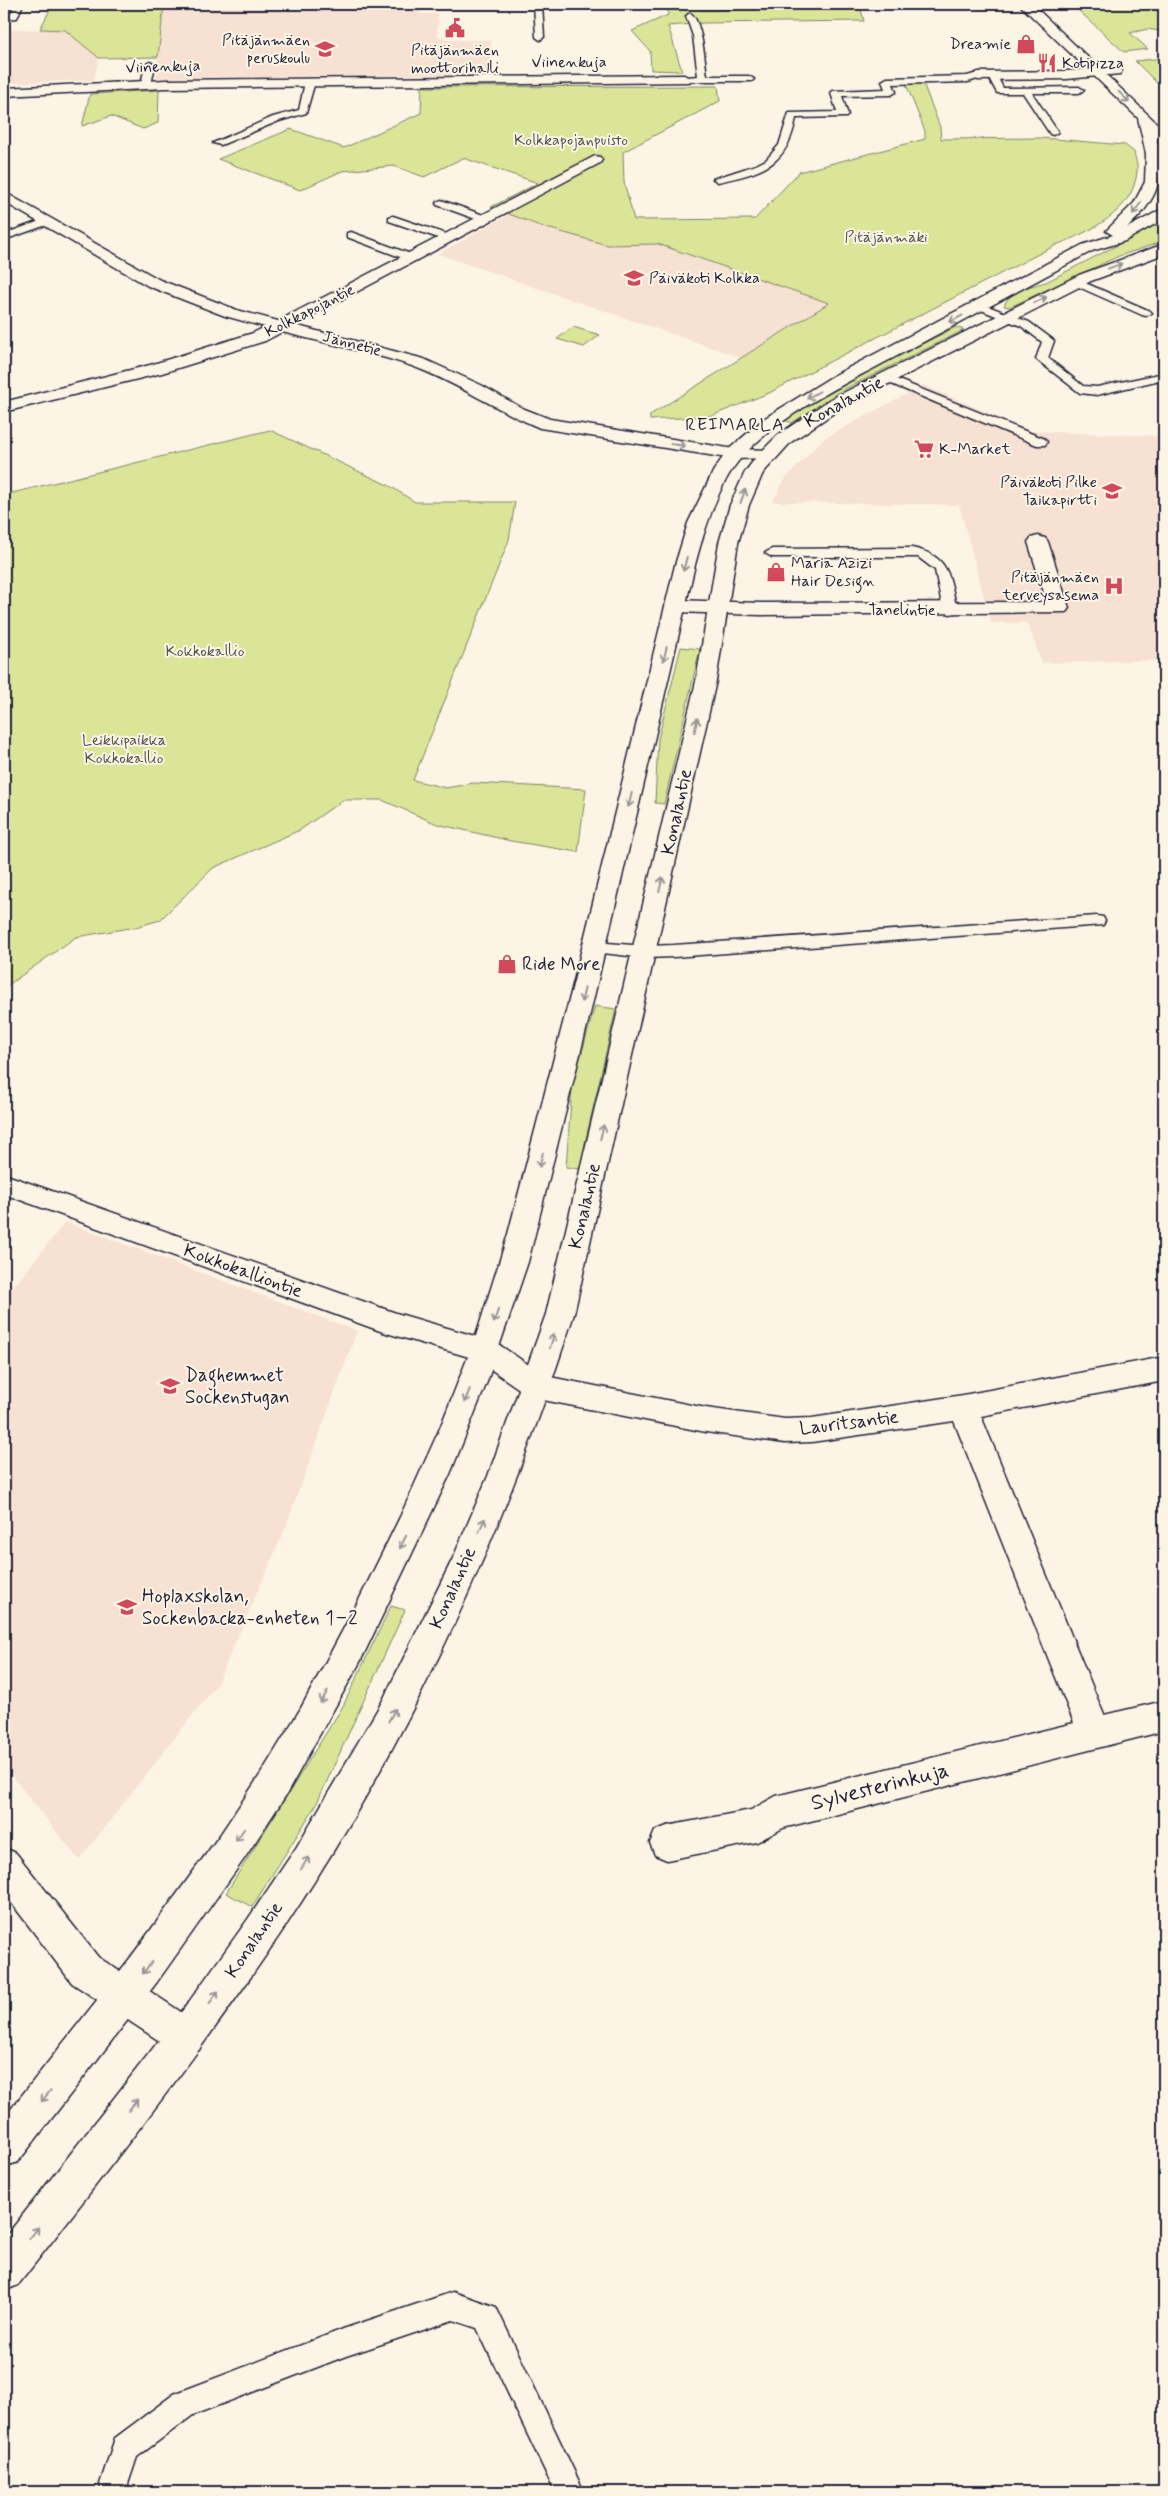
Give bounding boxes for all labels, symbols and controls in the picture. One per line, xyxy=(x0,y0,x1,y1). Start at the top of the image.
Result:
public building icon: Pitäjänmäen moottorihalli xyxy=(444,17,466,39)
place label: Pitäjänmäen peruskoulu xyxy=(222,30,310,69)
shop icon: Dreamie xyxy=(1015,33,1037,55)
place label: Dreamie xyxy=(950,34,1011,55)
school or university icon: Pitäjänmäen peruskoulu xyxy=(314,38,336,60)
place label: Pitäjänmäen moottorihalli xyxy=(411,40,499,79)
street label: Viinenkuja xyxy=(531,52,607,73)
restaurant icon: Kotipizza xyxy=(1036,52,1058,74)
place label: Kotipizza xyxy=(1062,53,1124,74)
street label: Viinenkuja xyxy=(125,55,201,79)
one-way arrow xyxy=(1118,91,1130,103)
park label: Kolkkapojanpuisto xyxy=(514,130,628,151)
one-way arrow xyxy=(1132,201,1142,215)
park label: Pitäjänmäki xyxy=(844,227,928,248)
one-way arrow xyxy=(1107,261,1122,270)
school or university icon: Päiväkoti Kolkka xyxy=(623,267,645,289)
place label: Päiväkoti Kolkka xyxy=(649,268,760,289)
street label: Kolkkapojantie xyxy=(262,279,359,343)
one-way arrow xyxy=(1032,294,1047,304)
one-way arrow xyxy=(949,314,964,324)
street label: Jännetie xyxy=(320,326,384,362)
street label: Konalantie xyxy=(800,370,888,434)
one-way arrow xyxy=(806,390,820,400)
district label: REIMARLA xyxy=(685,413,785,437)
supermarket icon: K-Market xyxy=(913,438,935,460)
place label: K-Market xyxy=(939,439,1011,460)
one-way arrow xyxy=(670,440,686,450)
place label: Päiväkoti Pilke Taikapirtti xyxy=(1000,472,1097,511)
school or university icon: Päiväkoti Pilke Taikapirtti xyxy=(1101,480,1123,502)
one-way arrow xyxy=(739,489,748,505)
place label: Maria Azizi Hair Design xyxy=(791,553,876,593)
one-way arrow xyxy=(680,556,689,572)
shop icon: Maria Azizi Hair Design xyxy=(765,561,787,583)
place label: Pitäjänmäen terveysasema xyxy=(1001,567,1099,606)
hospital icon: Pitäjänmäen terveysasema xyxy=(1103,575,1125,597)
street label: Tanelintie xyxy=(868,600,936,621)
park label: Kokkokallio xyxy=(166,641,245,662)
one-way arrow xyxy=(660,645,669,661)
one-way arrow xyxy=(691,718,701,734)
park label: Leikkipaikka Kokkokallio xyxy=(82,730,166,769)
street label: Konalantie xyxy=(656,767,698,857)
one-way arrow xyxy=(625,792,634,808)
one-way arrow xyxy=(657,876,666,892)
place label: Ride More xyxy=(522,952,600,977)
shop icon: Ride More xyxy=(496,953,518,975)
one-way arrow xyxy=(577,986,587,1002)
one-way arrow xyxy=(598,1124,607,1140)
one-way arrow xyxy=(535,1152,545,1168)
street label: Konalantie xyxy=(563,1161,607,1251)
street label: Kokkokalliontie xyxy=(180,1238,306,1304)
one-way arrow xyxy=(491,1308,501,1324)
one-way arrow xyxy=(548,1333,557,1349)
place label: Daghemmet Sockenstugan xyxy=(185,1363,290,1411)
school or university icon: Daghemmet Sockenstugan xyxy=(159,1375,181,1397)
one-way arrow xyxy=(462,1388,471,1403)
street label: Lauritsantie xyxy=(798,1405,900,1441)
one-way arrow xyxy=(477,1518,487,1533)
one-way arrow xyxy=(398,1534,408,1549)
street label: Konalantie xyxy=(424,1543,482,1633)
place label: Hoplaxskolan, Sockenbacka-enheten 1–2 xyxy=(142,1584,358,1631)
school or university icon: Hoplaxskolan, Sockenbacka-enheten 1–2 xyxy=(116,1596,138,1618)
one-way arrow xyxy=(319,1689,329,1703)
one-way arrow xyxy=(387,1707,397,1722)
street label: Sylvesterinkuja xyxy=(808,1756,952,1818)
one-way arrow xyxy=(235,1828,245,1842)
one-way arrow xyxy=(301,1856,311,1870)
street label: Konalantie xyxy=(219,1897,289,1983)
one-way arrow xyxy=(142,1961,152,1975)
one-way arrow xyxy=(209,1990,219,2004)
one-way arrow xyxy=(41,2089,52,2102)
one-way arrow xyxy=(128,2098,139,2111)
one-way arrow xyxy=(28,2227,39,2240)

